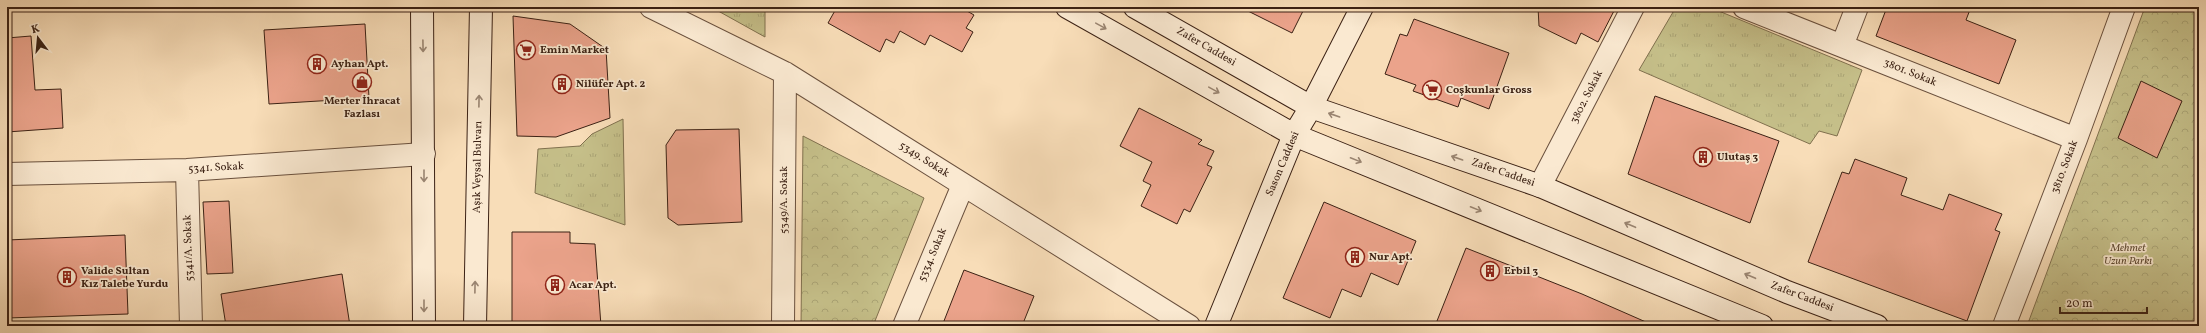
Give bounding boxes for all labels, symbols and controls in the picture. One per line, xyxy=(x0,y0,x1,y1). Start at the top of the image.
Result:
north arrow xyxy=(18,18,58,58)
text: K xyxy=(30,22,42,38)
one-way arrow xyxy=(1095,23,1107,31)
street label: Zafer Caddesi xyxy=(1173,24,1239,70)
one-way arrow xyxy=(419,39,426,52)
supermarket icon: Emin Market xyxy=(515,39,537,61)
place label: Emin Market xyxy=(540,43,609,58)
building icon: Ayhan Apt. xyxy=(306,53,328,75)
street label: 3801. Sokak xyxy=(1881,56,1939,90)
place label: Ayhan Apt. xyxy=(331,57,388,72)
street label: 3802. Sokak xyxy=(1567,68,1607,126)
shop icon: Merter İhracat Fazlası xyxy=(351,71,373,93)
building icon: Nilüfer Apt. 2 xyxy=(551,73,573,95)
place label: Nilüfer Apt. 2 xyxy=(576,77,645,92)
supermarket icon: Coşkunlar Gross xyxy=(1421,79,1443,101)
place label: Coşkunlar Gross xyxy=(1446,83,1532,98)
one-way arrow xyxy=(1208,87,1220,95)
place label: Merter İhracat Fazlası xyxy=(324,94,400,122)
one-way arrow xyxy=(475,95,483,108)
one-way arrow xyxy=(1329,111,1341,119)
street label: Aşık Veysal Bulvarı xyxy=(470,121,486,213)
street label: Sason Caddesi xyxy=(1263,129,1303,199)
street label: 3810. Sokak xyxy=(2048,138,2082,196)
street label: 5349. Sokak xyxy=(896,139,952,181)
building icon: Ulutaş 3 xyxy=(1692,146,1714,168)
place label: Ulutaş 3 xyxy=(1717,150,1758,165)
one-way arrow xyxy=(1451,153,1463,161)
street label: Zafer Caddesi xyxy=(1469,155,1537,191)
one-way arrow xyxy=(1349,157,1361,165)
street label: 5341. Sokak xyxy=(188,159,244,177)
street label: 5349/A. Sokak xyxy=(777,166,792,234)
one-way arrow xyxy=(420,169,428,182)
one-way arrow xyxy=(1470,206,1482,213)
street label: 5341/A. Sokak xyxy=(180,214,198,282)
one-way arrow xyxy=(1625,221,1637,228)
street label: 5334. Sokak xyxy=(915,226,951,284)
park label: Mehmet Uzun Parkı xyxy=(2104,241,2152,269)
building icon: Nur Apt. xyxy=(1344,246,1366,268)
place label: Nur Apt. xyxy=(1369,250,1413,265)
building icon: Erbil 3 xyxy=(1479,260,1501,282)
place label: Valide Sultan Kız Talebe Yurdu xyxy=(81,264,169,292)
place label: Erbil 3 xyxy=(1504,264,1538,279)
building icon: Valide Sultan Kız Talebe Yurdu xyxy=(56,266,78,288)
one-way arrow xyxy=(1744,272,1756,279)
building icon: Acar Apt. xyxy=(544,274,566,296)
place label: Acar Apt. xyxy=(569,278,617,293)
street label: Zafer Caddesi xyxy=(1768,278,1836,316)
one-way arrow xyxy=(472,281,479,294)
scale bar xyxy=(2060,289,2147,315)
text: 20 m xyxy=(2066,296,2093,312)
one-way arrow xyxy=(420,299,428,312)

